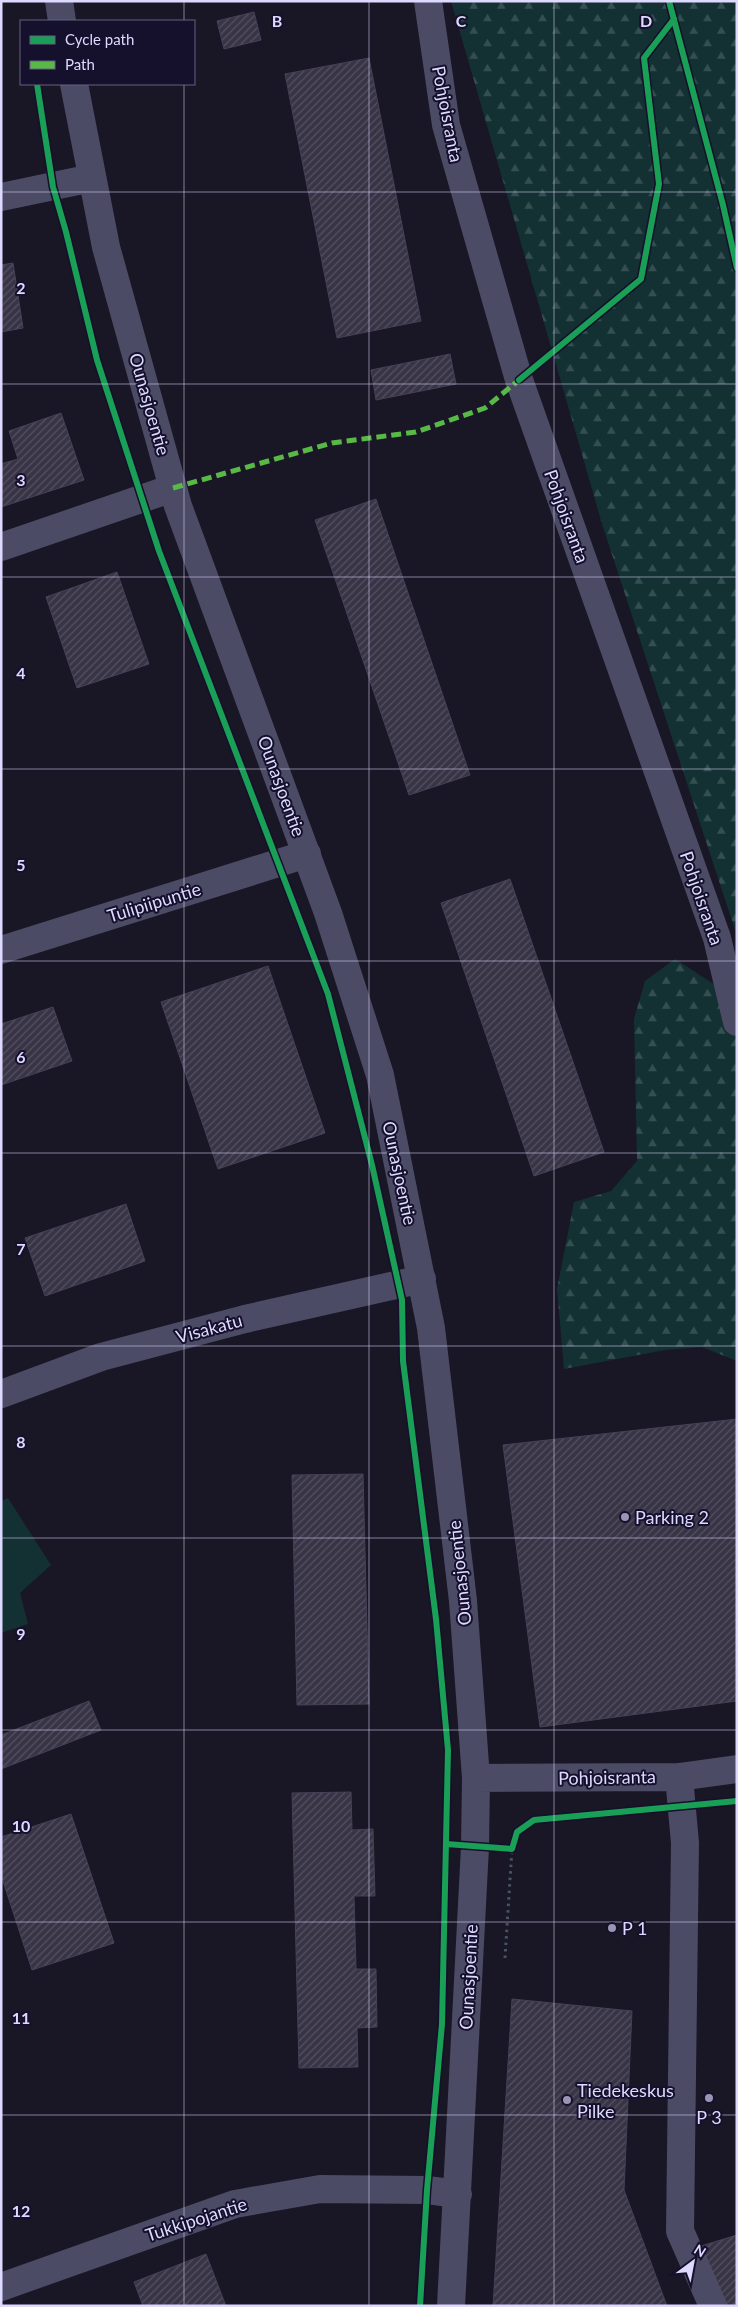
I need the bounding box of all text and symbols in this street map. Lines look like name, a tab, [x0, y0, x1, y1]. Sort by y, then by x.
text: B	[272, 11, 282, 30]
text: C	[456, 11, 467, 30]
text: D	[640, 11, 652, 30]
legend	[20, 20, 195, 85]
text: Cycle path	[65, 30, 134, 48]
text: Path	[65, 55, 95, 73]
street label: Pohjoisranta	[428, 64, 468, 164]
text: 2	[16, 278, 26, 297]
street label: Ounasjoentie	[125, 350, 175, 458]
street label: Pohjoisranta	[540, 466, 594, 566]
text: 3	[16, 470, 26, 489]
text: 4	[16, 663, 26, 682]
street label: Ounasjoentie	[254, 733, 310, 839]
street label: Pohjoisranta	[676, 848, 728, 948]
text: 5	[16, 855, 26, 874]
street label: Tulipiipuntie	[105, 877, 203, 927]
text: 6	[16, 1047, 26, 1066]
street label: Ounasjoentie	[378, 1119, 422, 1227]
text: 7	[16, 1239, 26, 1258]
street label: Visakatu	[173, 1309, 245, 1347]
text: 8	[16, 1432, 26, 1451]
place label: Parking 2	[635, 1506, 709, 1528]
marker: Parking 2	[619, 1511, 631, 1523]
street label: Ounasjoentie	[443, 1519, 475, 1627]
text: 9	[16, 1624, 26, 1643]
street label: Pohjoisranta	[558, 1765, 656, 1789]
text: 10	[12, 1816, 30, 1835]
place label: P 1	[622, 1917, 647, 1939]
marker: P 1	[606, 1922, 618, 1934]
street label: Ounasjoentie	[454, 1924, 482, 2030]
text: 11	[12, 2008, 30, 2027]
place label: Tiedekeskus Pilke	[577, 2079, 674, 2122]
marker: P 3	[703, 2092, 715, 2104]
marker: Tiedekeskus Pilke	[561, 2094, 573, 2106]
place label: P 3	[696, 2106, 722, 2128]
street label: Tukkipojantie	[142, 2192, 250, 2246]
text: 12	[12, 2201, 30, 2220]
north arrow	[668, 2237, 718, 2287]
text: N	[691, 2240, 709, 2261]

